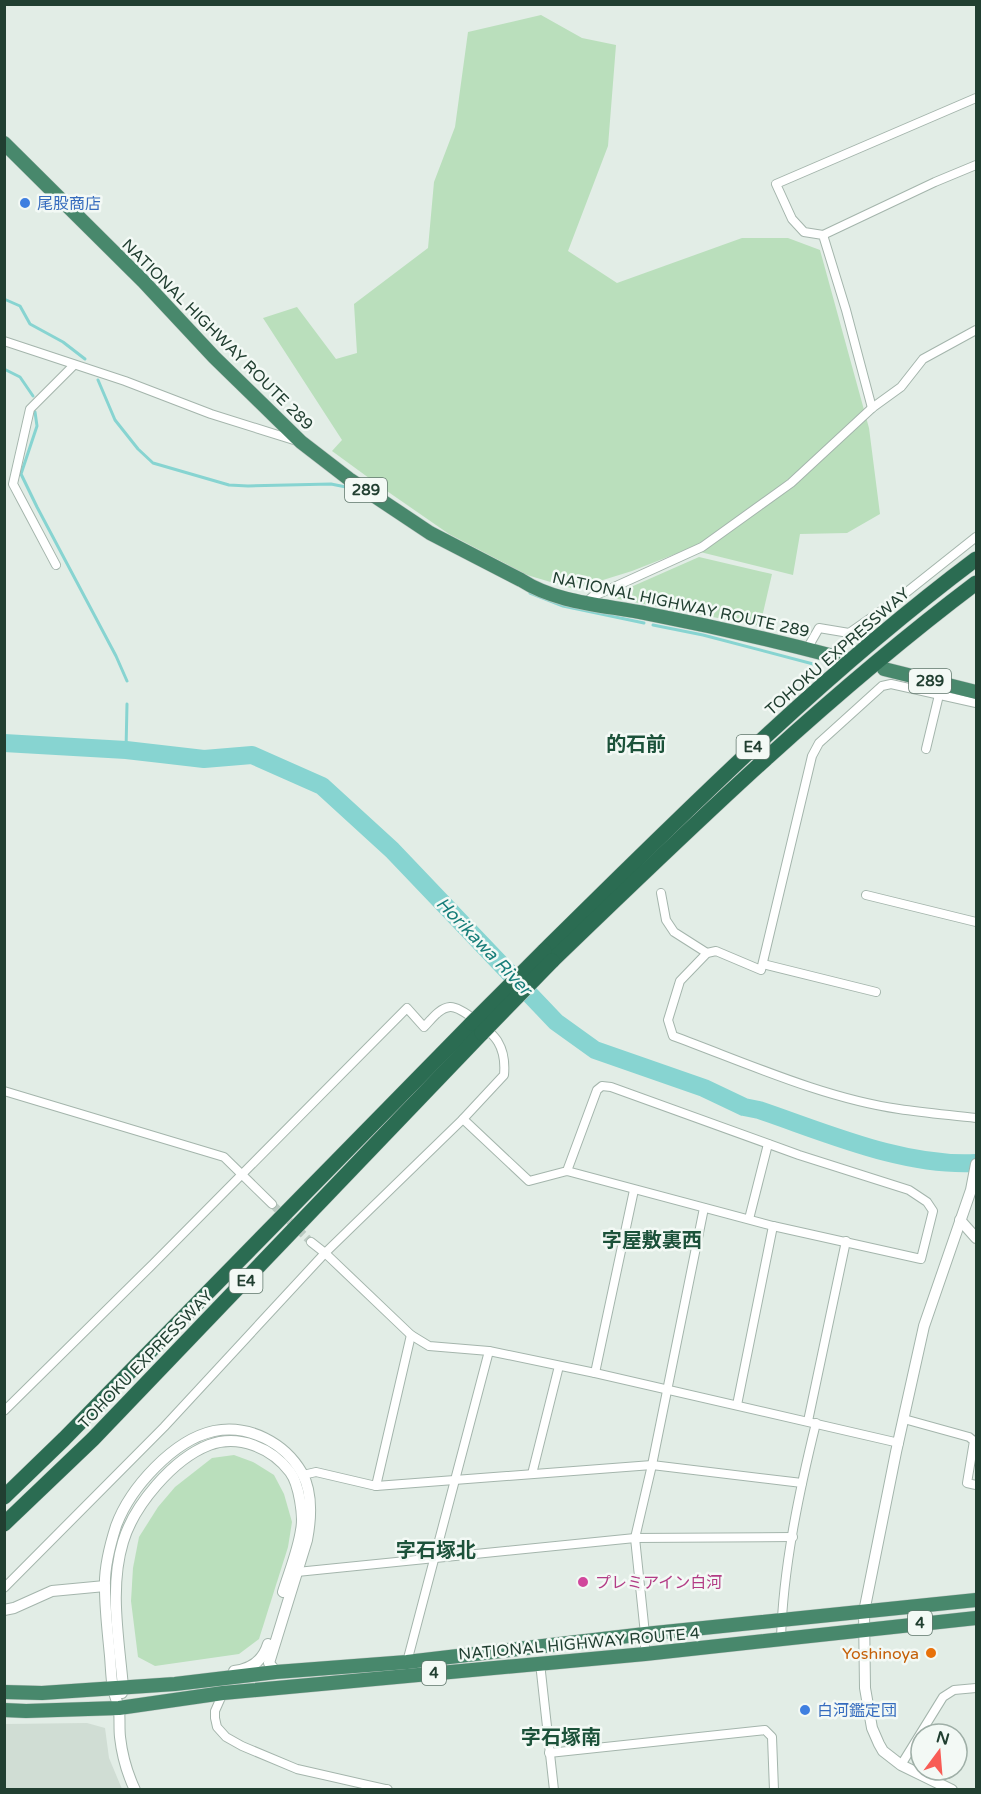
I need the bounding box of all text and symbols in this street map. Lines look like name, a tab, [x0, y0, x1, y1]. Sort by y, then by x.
place label: 尾股商店	[37, 194, 101, 214]
marker: 尾股商店	[18, 196, 32, 210]
street label: NATIONAL HIGHWAY ROUTE 289	[117, 235, 317, 435]
road number: 289	[345, 478, 387, 502]
street label: NATIONAL HIGHWAY ROUTE 289	[550, 568, 811, 642]
street label: TOHOKU EXPRESSWAY	[761, 584, 914, 720]
road number: 289	[909, 669, 951, 693]
district label: 的石前	[606, 733, 666, 757]
road number: E4	[736, 735, 770, 759]
water label: Horikawa River	[432, 892, 538, 1001]
district label: 字屋敷裏西	[602, 1229, 702, 1253]
road number: E4	[230, 1269, 262, 1293]
street label: TOHOKU EXPRESSWAY	[74, 1286, 217, 1433]
district label: 字石塚北	[396, 1539, 476, 1563]
place label: プレミアイン白河	[595, 1573, 722, 1593]
marker: プレミアイン白河	[576, 1575, 590, 1589]
road number: 4	[908, 1611, 932, 1635]
street label: NATIONAL HIGHWAY ROUTE 4	[458, 1623, 701, 1665]
place label: Yoshinoya	[842, 1644, 919, 1664]
marker: Yoshinoya	[924, 1646, 938, 1660]
road number: 4	[422, 1661, 446, 1685]
place label: 白河鑑定団	[817, 1701, 897, 1721]
marker: 白河鑑定団	[798, 1703, 812, 1717]
north arrow	[909, 1722, 969, 1782]
district label: 字石塚南	[521, 1726, 601, 1750]
text: N	[934, 1727, 952, 1750]

